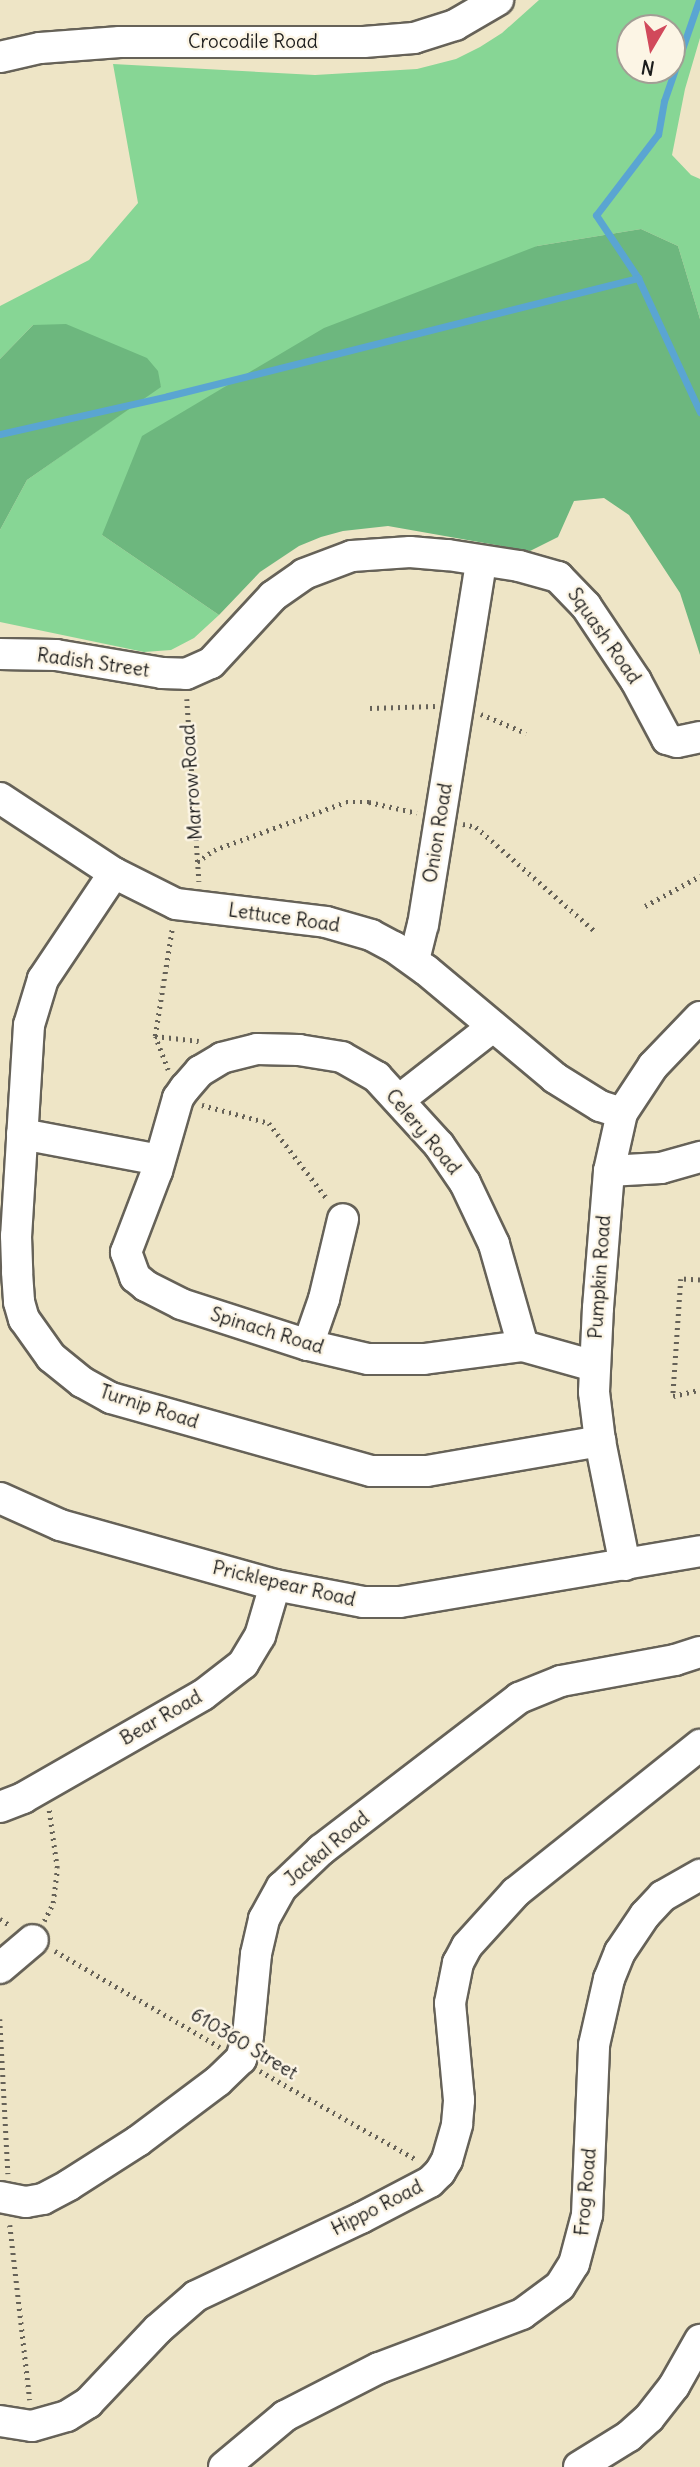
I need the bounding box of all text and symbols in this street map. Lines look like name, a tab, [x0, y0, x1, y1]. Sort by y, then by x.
north arrow	[616, 14, 686, 84]
street label: Crocodile Road	[188, 31, 318, 53]
text: N	[639, 55, 656, 81]
street label: Squash Road	[563, 584, 645, 688]
street label: Radish Street	[35, 644, 151, 682]
street label: Marrow Road	[177, 723, 207, 841]
street label: Onion Road	[419, 781, 457, 885]
street label: Lettuce Road	[227, 899, 341, 937]
street label: Celery Road	[381, 1085, 465, 1179]
street label: Pumpkin Road	[584, 1214, 616, 1340]
street label: Spinach Road	[208, 1303, 326, 1359]
street label: Turnip Road	[97, 1380, 201, 1434]
street label: Pricklepear Road	[210, 1556, 358, 1612]
street label: Bear Road	[116, 1686, 206, 1750]
street label: Jackal Road	[280, 1807, 374, 1891]
street label: 610360 Street	[186, 2003, 302, 2085]
street label: Frog Road	[571, 2147, 601, 2237]
street label: Hippo Road	[328, 2175, 426, 2241]

